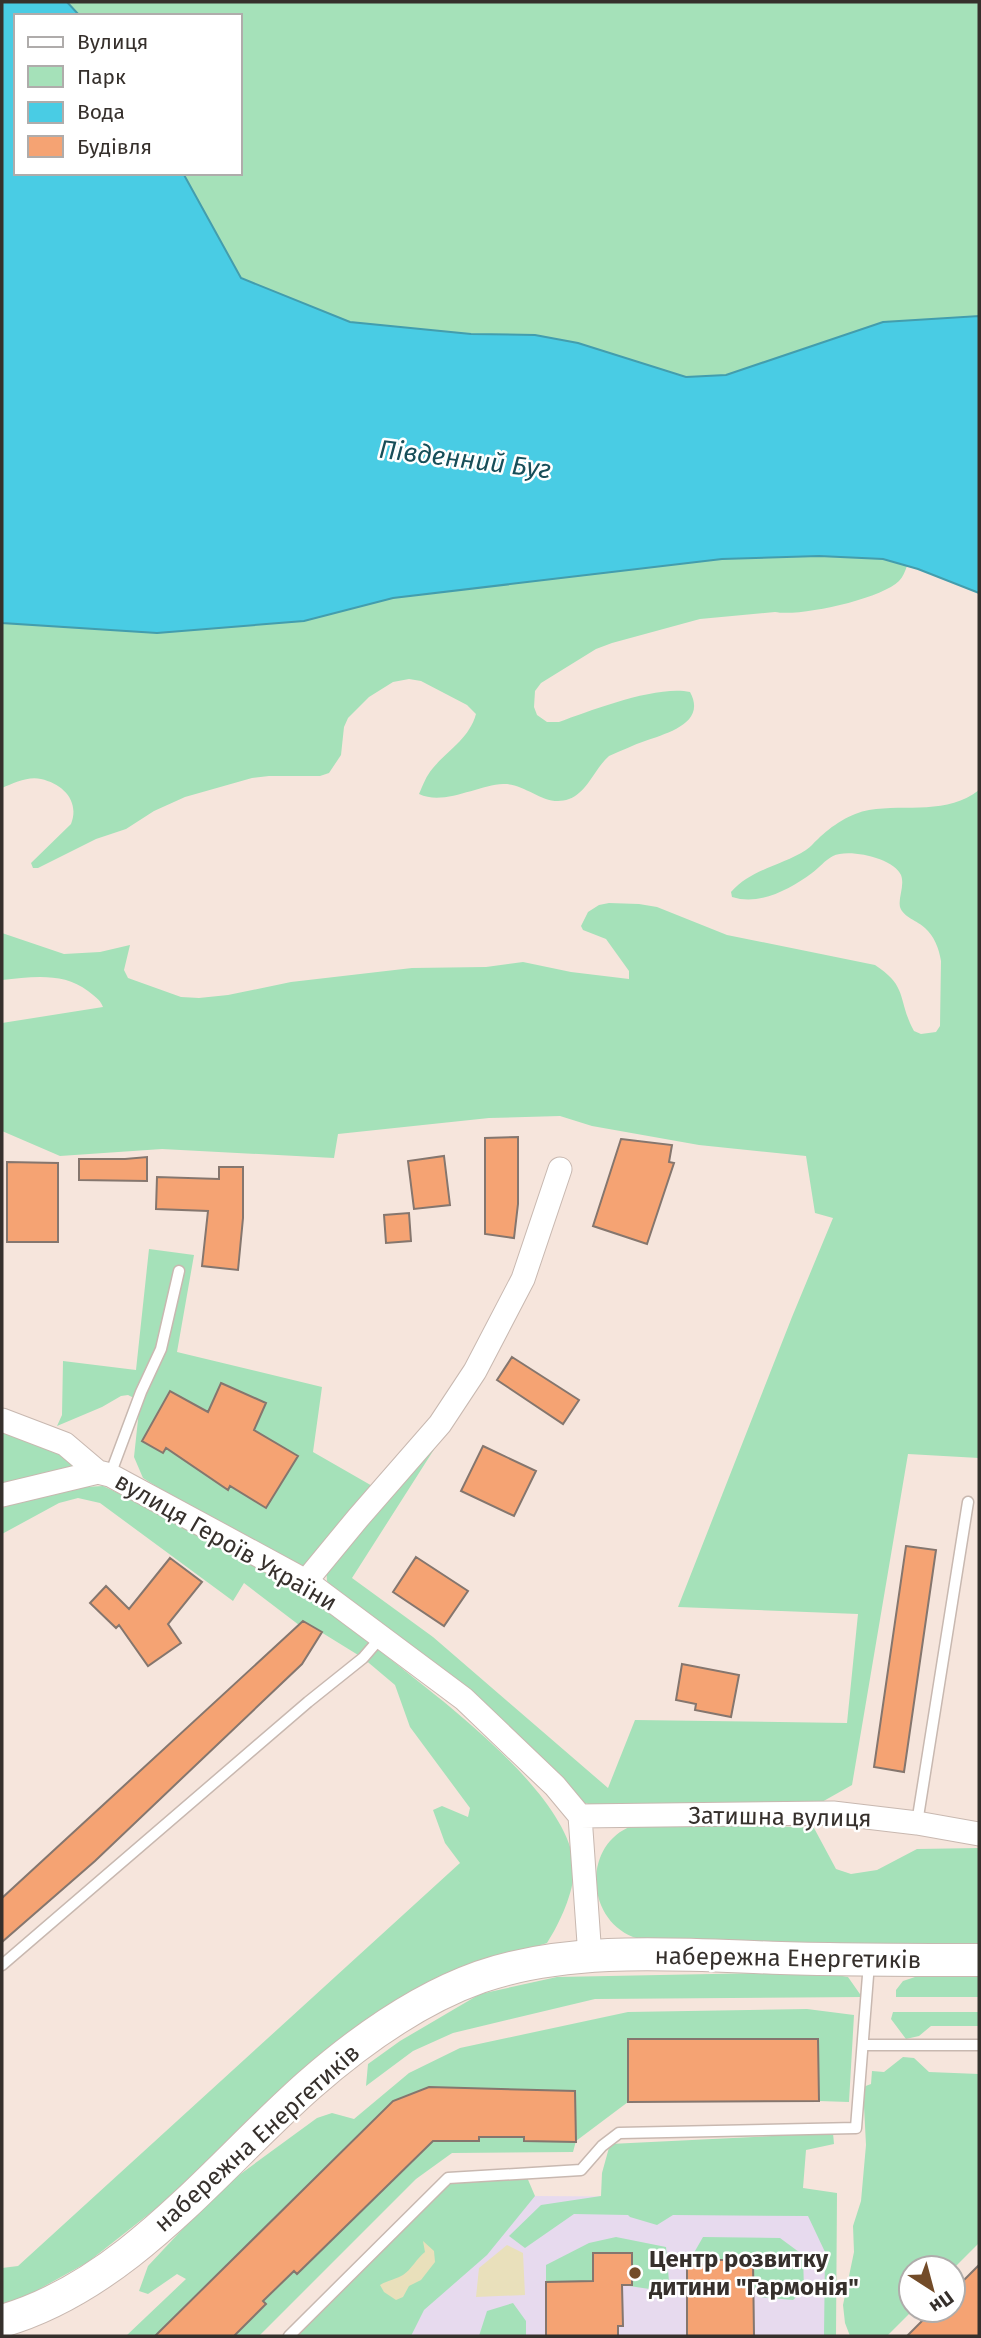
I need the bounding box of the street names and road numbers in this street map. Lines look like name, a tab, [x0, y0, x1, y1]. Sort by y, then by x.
street label: вулиця Героїв України	[110, 1467, 342, 1617]
street label: Затишна вулиця	[688, 1801, 872, 1833]
street label: набережна Енергетиків	[654, 1942, 922, 1974]
street label: набережна Енергетиків	[149, 2038, 365, 2238]

